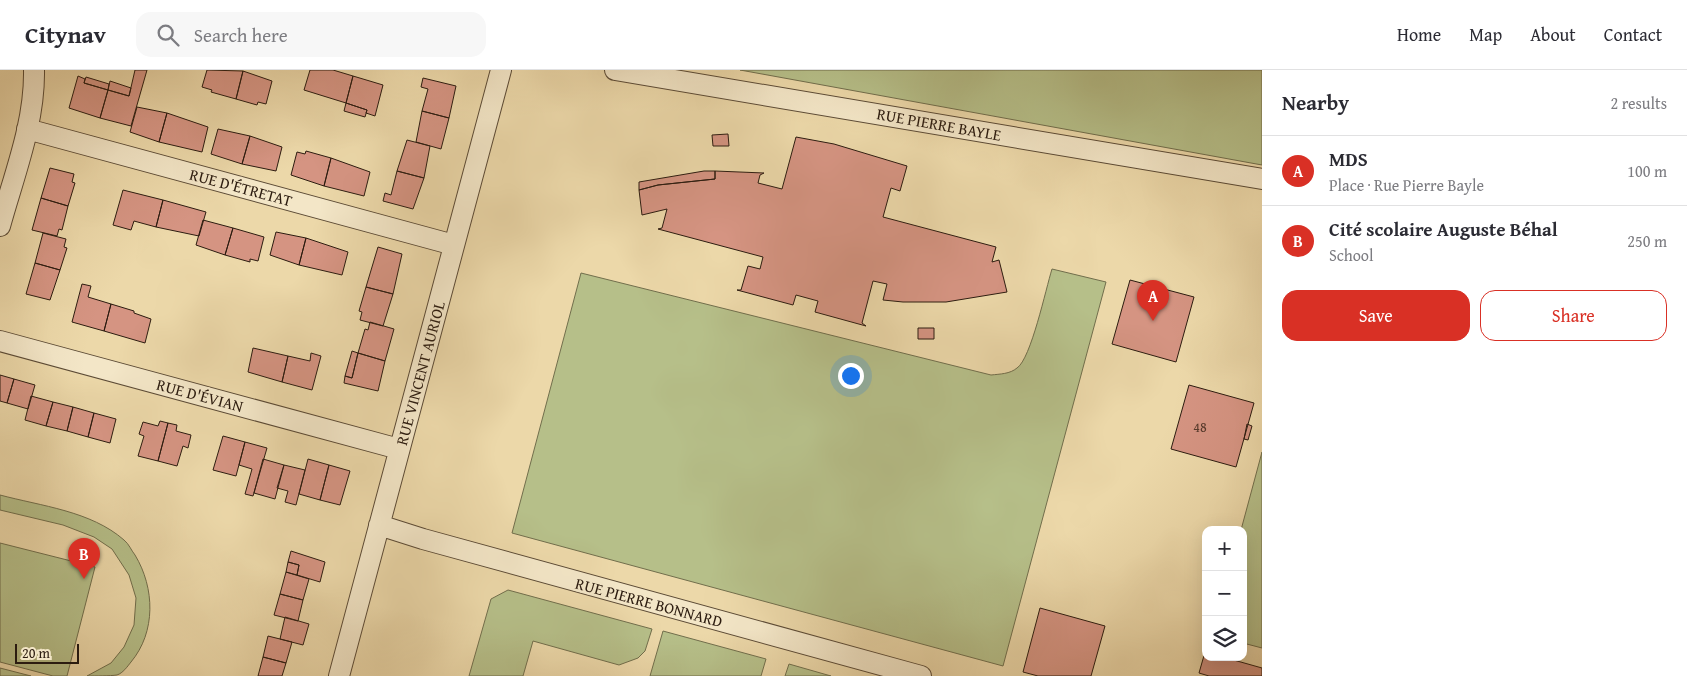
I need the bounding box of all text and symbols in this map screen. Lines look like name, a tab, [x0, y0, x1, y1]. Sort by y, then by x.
search box	[136, 12, 486, 57]
text: Citynav	[25, 17, 106, 52]
icon: search	[154, 21, 182, 49]
text: Search here	[194, 21, 288, 49]
text: Home	[1397, 21, 1441, 48]
text: Map	[1469, 21, 1502, 48]
text: About	[1530, 21, 1576, 48]
text: Contact	[1604, 21, 1662, 48]
text: Nearby	[1282, 87, 1349, 118]
text: 2 results	[1610, 91, 1667, 115]
street label: RUE PIERRE BAYLE	[875, 101, 1003, 147]
text: MDS	[1329, 145, 1368, 173]
text: A	[1293, 159, 1303, 183]
text: 100 m	[1627, 159, 1667, 183]
street label: RUE D'ÉTRETAT	[187, 162, 295, 212]
text: Place · Rue Pierre Bayle	[1329, 173, 1484, 197]
text: Cité scolaire Auguste Béhal	[1329, 215, 1558, 243]
text: B	[1293, 229, 1303, 253]
text: 250 m	[1627, 229, 1667, 253]
text: School	[1329, 243, 1373, 267]
pin: A	[1137, 280, 1169, 321]
button: Save	[1282, 290, 1470, 341]
button: Share	[1480, 290, 1667, 341]
street label: RUE VINCENT AURIOL	[389, 298, 451, 448]
your location	[838, 363, 864, 389]
street label: RUE D'ÉVIAN	[154, 372, 247, 418]
house number: 48	[1193, 417, 1207, 437]
map controls	[1202, 526, 1247, 661]
button: +	[1202, 526, 1247, 571]
pin: B	[68, 538, 100, 579]
street label: RUE PIERRE BONNARD	[573, 571, 725, 633]
button: −	[1202, 571, 1247, 616]
button: layers	[1202, 616, 1247, 661]
scale bar	[15, 641, 79, 664]
text: 20 m	[22, 643, 50, 663]

